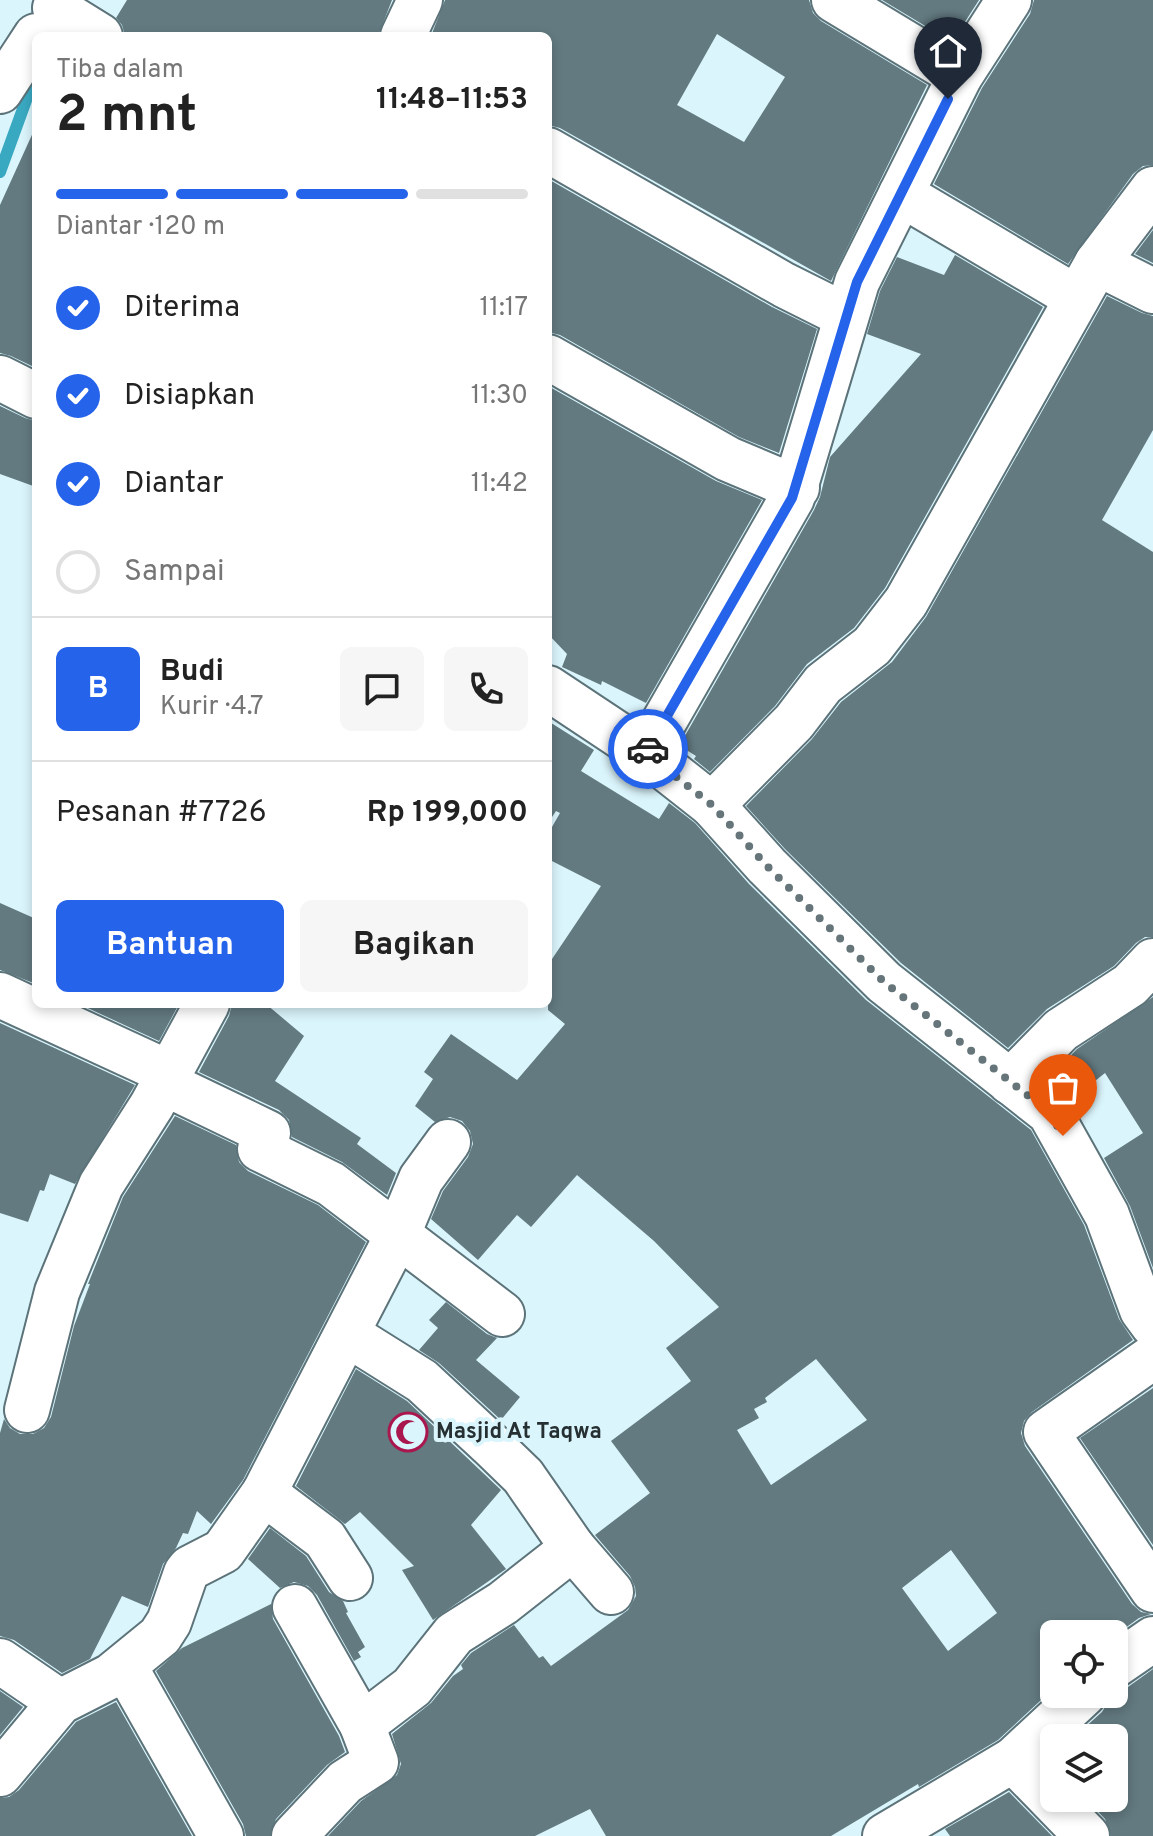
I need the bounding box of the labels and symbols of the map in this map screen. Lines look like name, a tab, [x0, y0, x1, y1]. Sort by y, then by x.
pin	[914, 17, 982, 99]
courier	[608, 709, 688, 789]
pin	[1029, 1054, 1097, 1136]
mosque icon: Masjid At Taqwa	[387, 1411, 429, 1453]
place label: Masjid At Taqwa	[436, 1419, 602, 1446]

